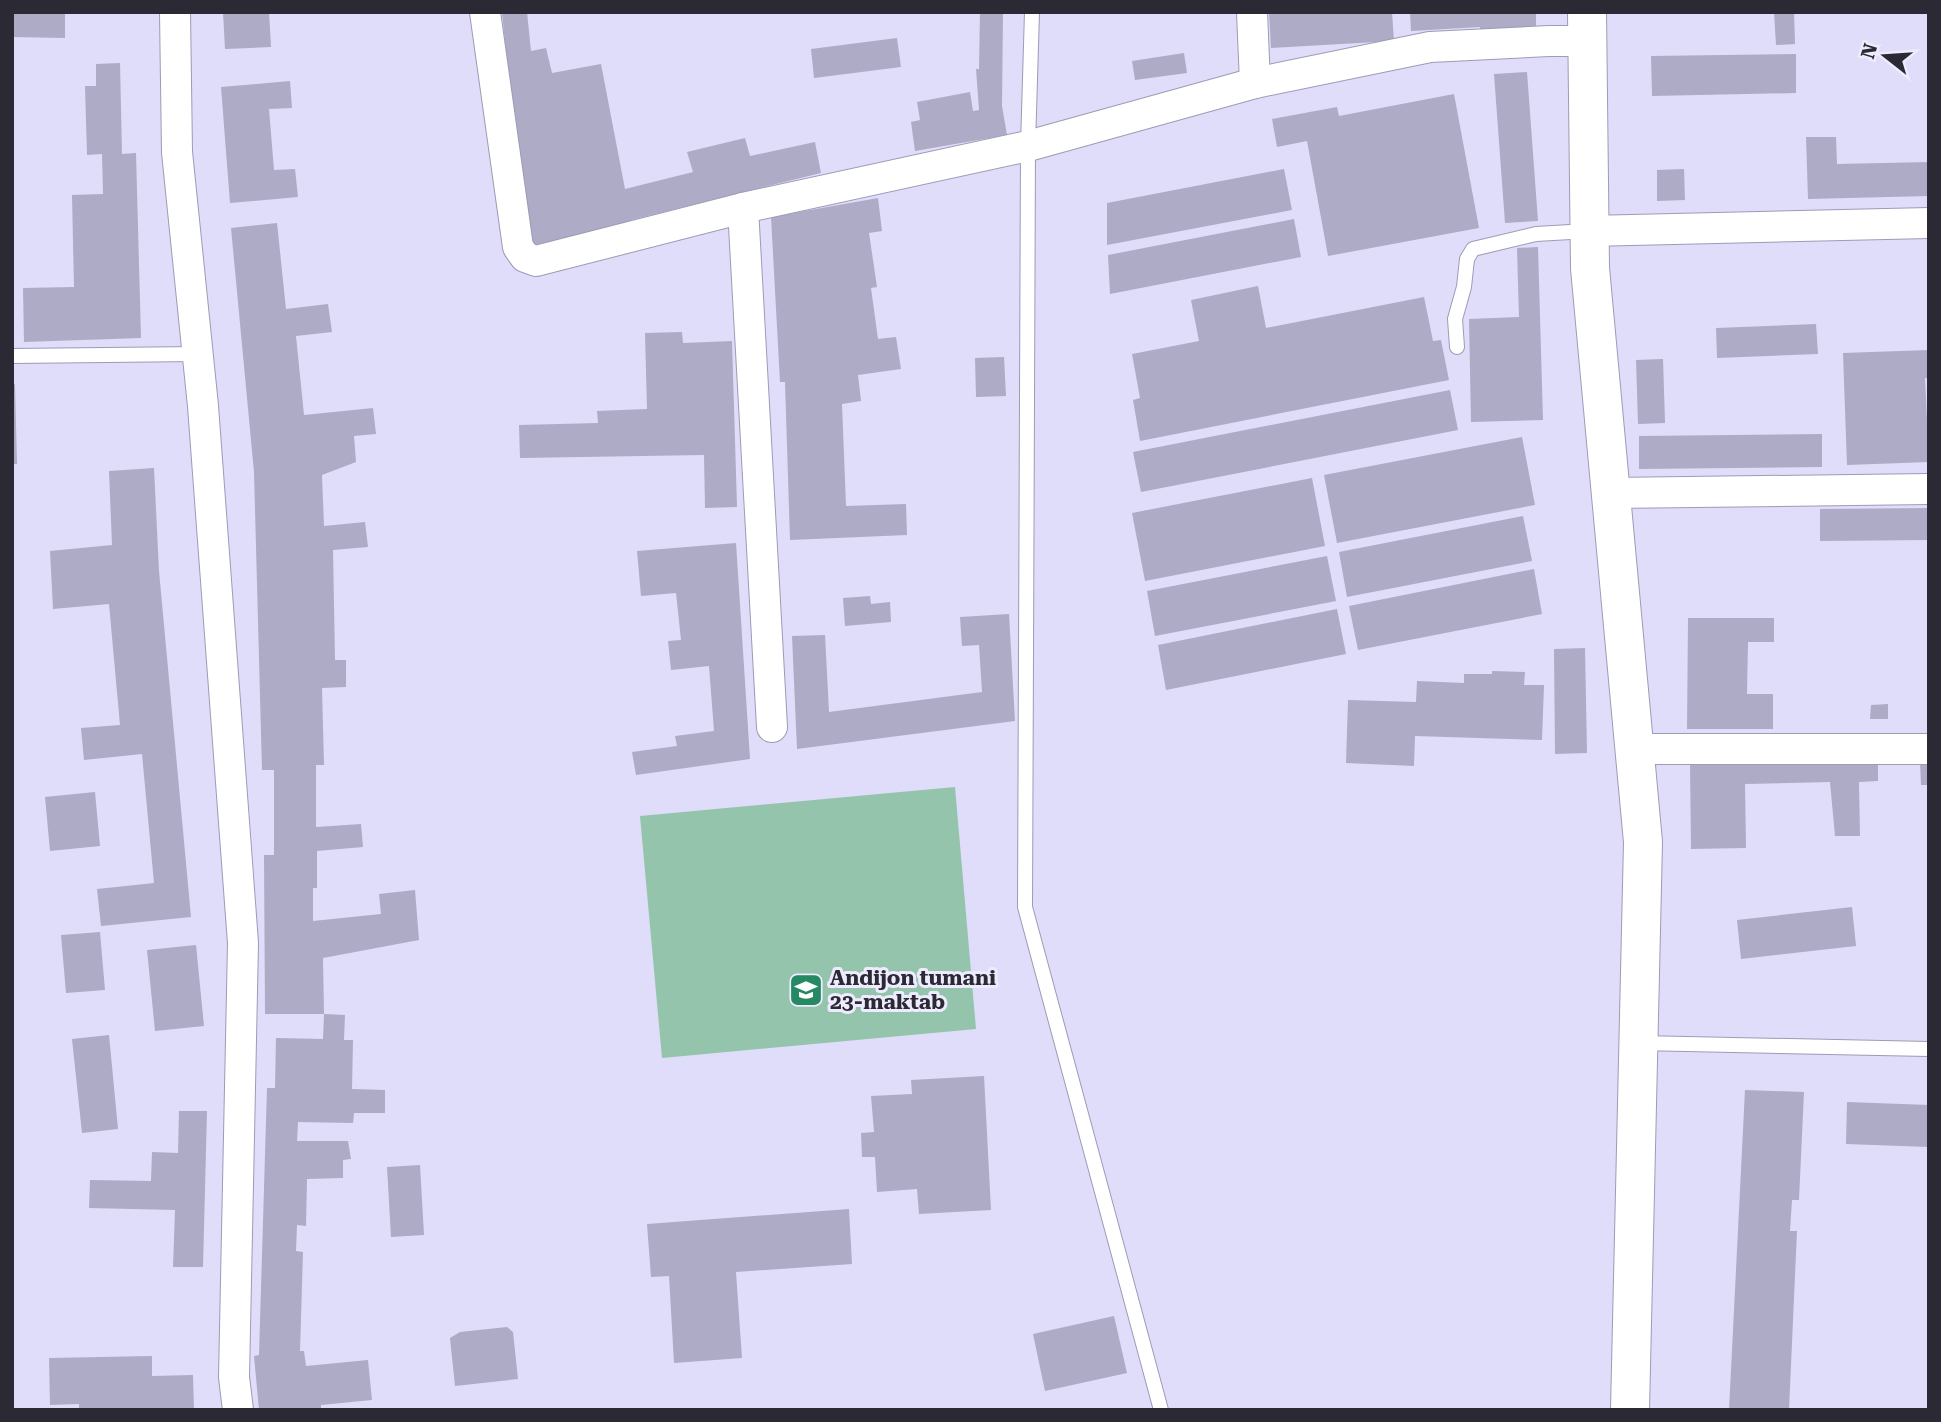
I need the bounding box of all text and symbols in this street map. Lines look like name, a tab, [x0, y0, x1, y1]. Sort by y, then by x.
north arrow	[1850, 21, 1920, 91]
text: N	[1856, 40, 1882, 62]
place label: Andijon tumani 23-maktab	[830, 966, 996, 1014]
school or university icon: Andijon tumani 23-maktab	[787, 971, 825, 1009]

